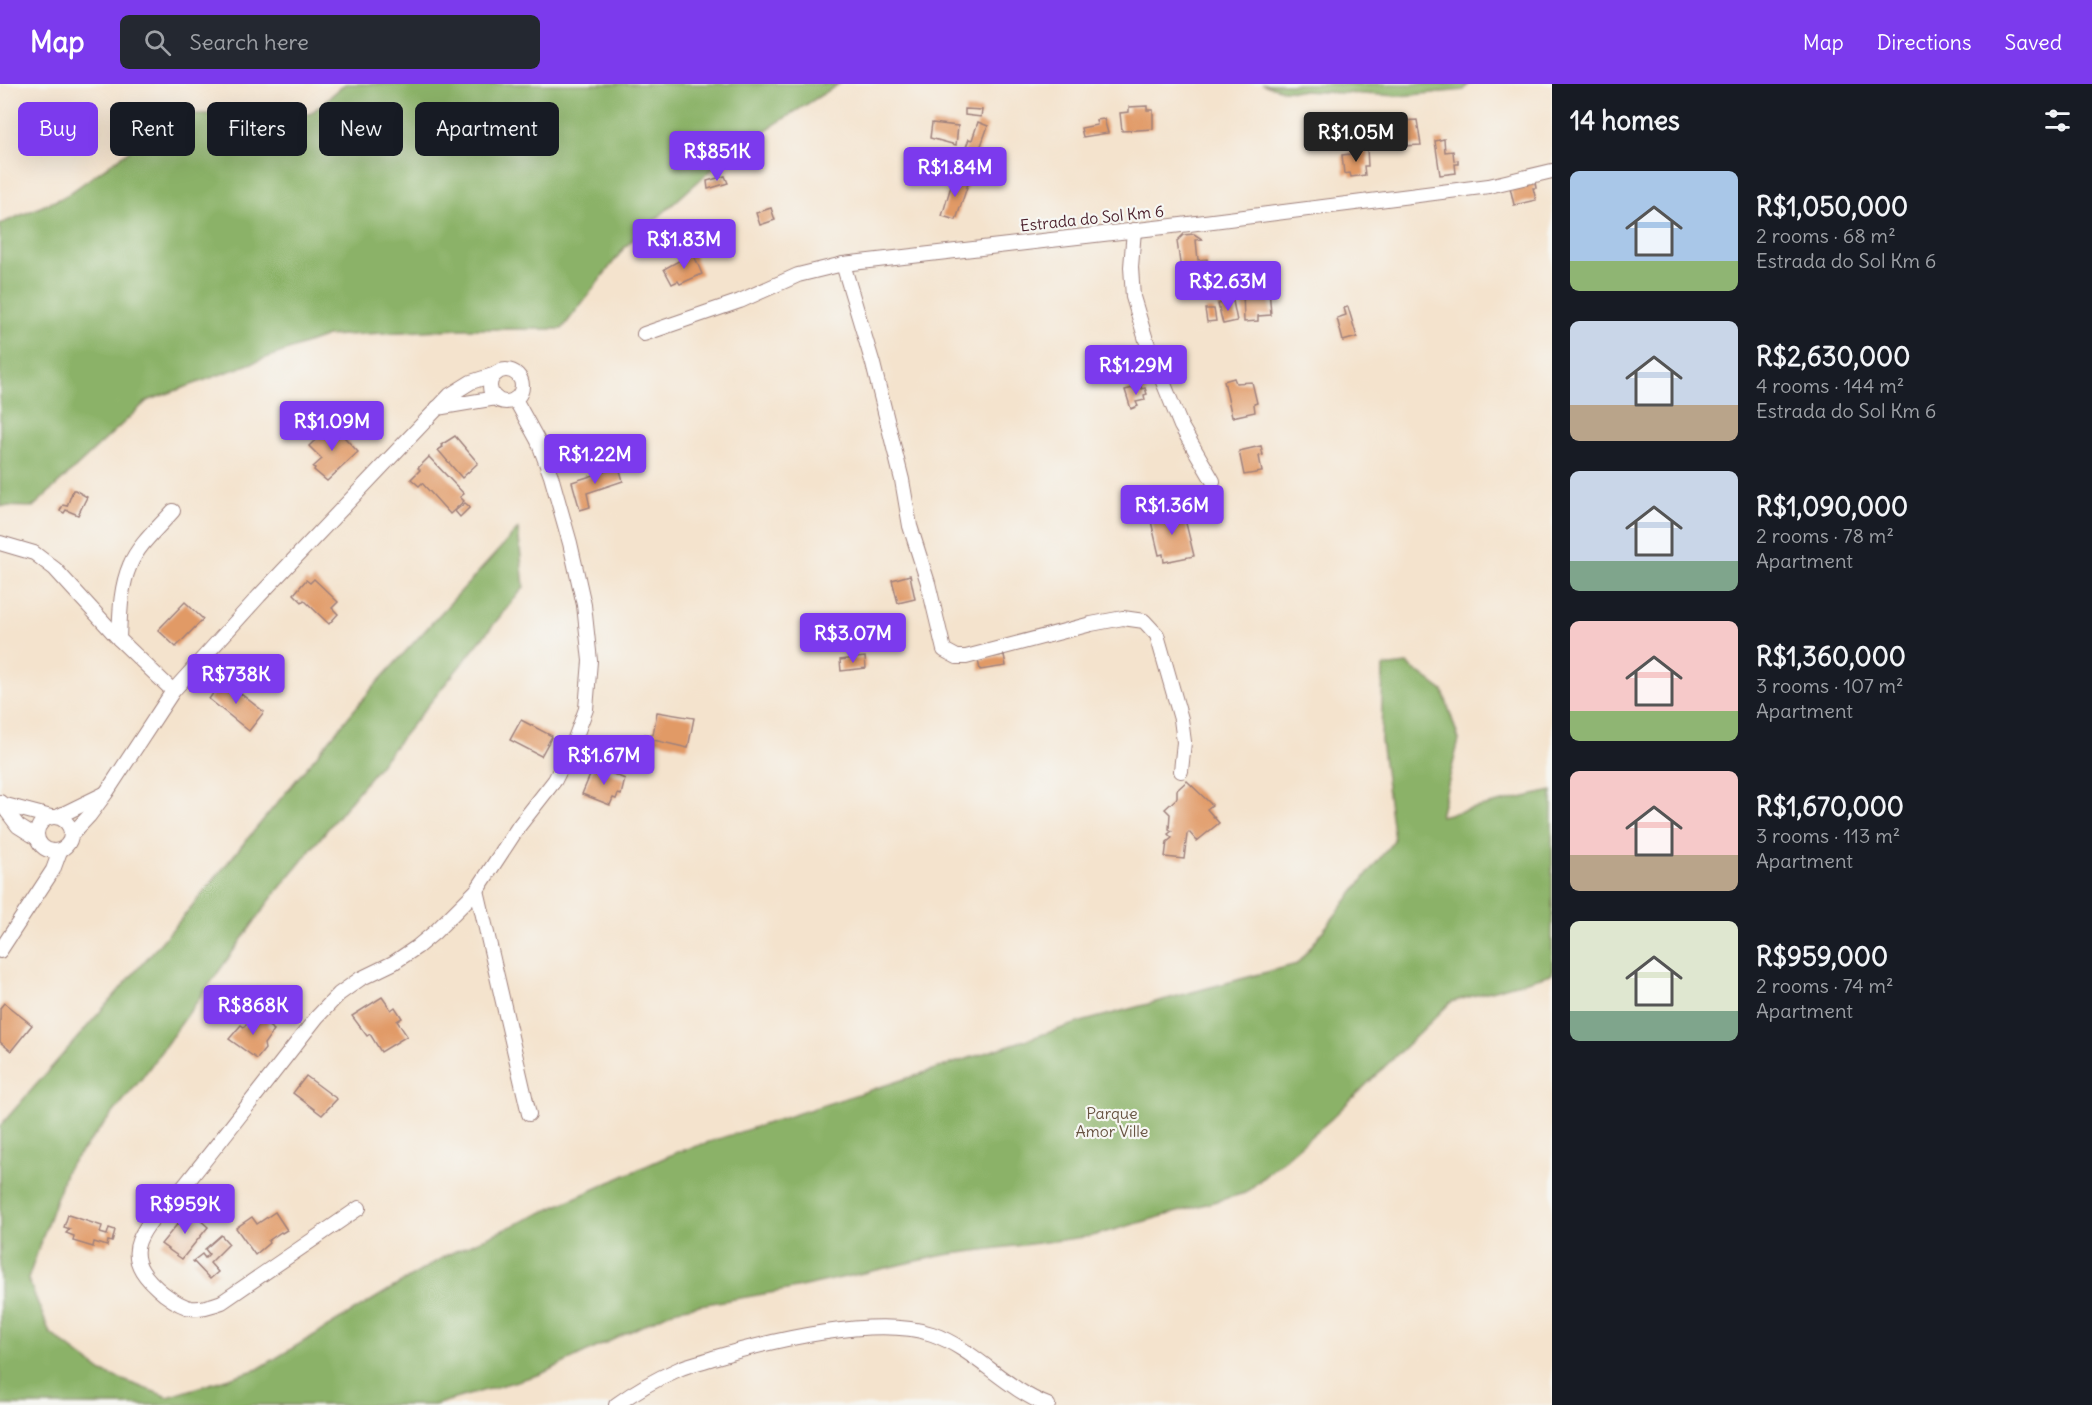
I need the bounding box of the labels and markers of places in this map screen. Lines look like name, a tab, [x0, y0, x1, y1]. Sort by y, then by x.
pin: R$1.05M	[1301, 112, 1411, 163]
pin: R$851K	[668, 131, 766, 182]
pin: R$1.84M	[900, 147, 1010, 198]
pin: R$1.83M	[629, 219, 739, 270]
pin: R$2.63M	[1173, 261, 1283, 312]
pin: R$1.29M	[1081, 345, 1191, 396]
pin: R$1.09M	[277, 401, 387, 452]
pin: R$1.22M	[540, 434, 650, 485]
pin: R$1.36M	[1117, 485, 1227, 536]
pin: R$3.07M	[798, 613, 908, 664]
pin: R$738K	[187, 654, 285, 705]
pin: R$1.67M	[549, 735, 659, 786]
pin: R$868K	[204, 985, 302, 1036]
pin: R$959K	[136, 1184, 234, 1235]

